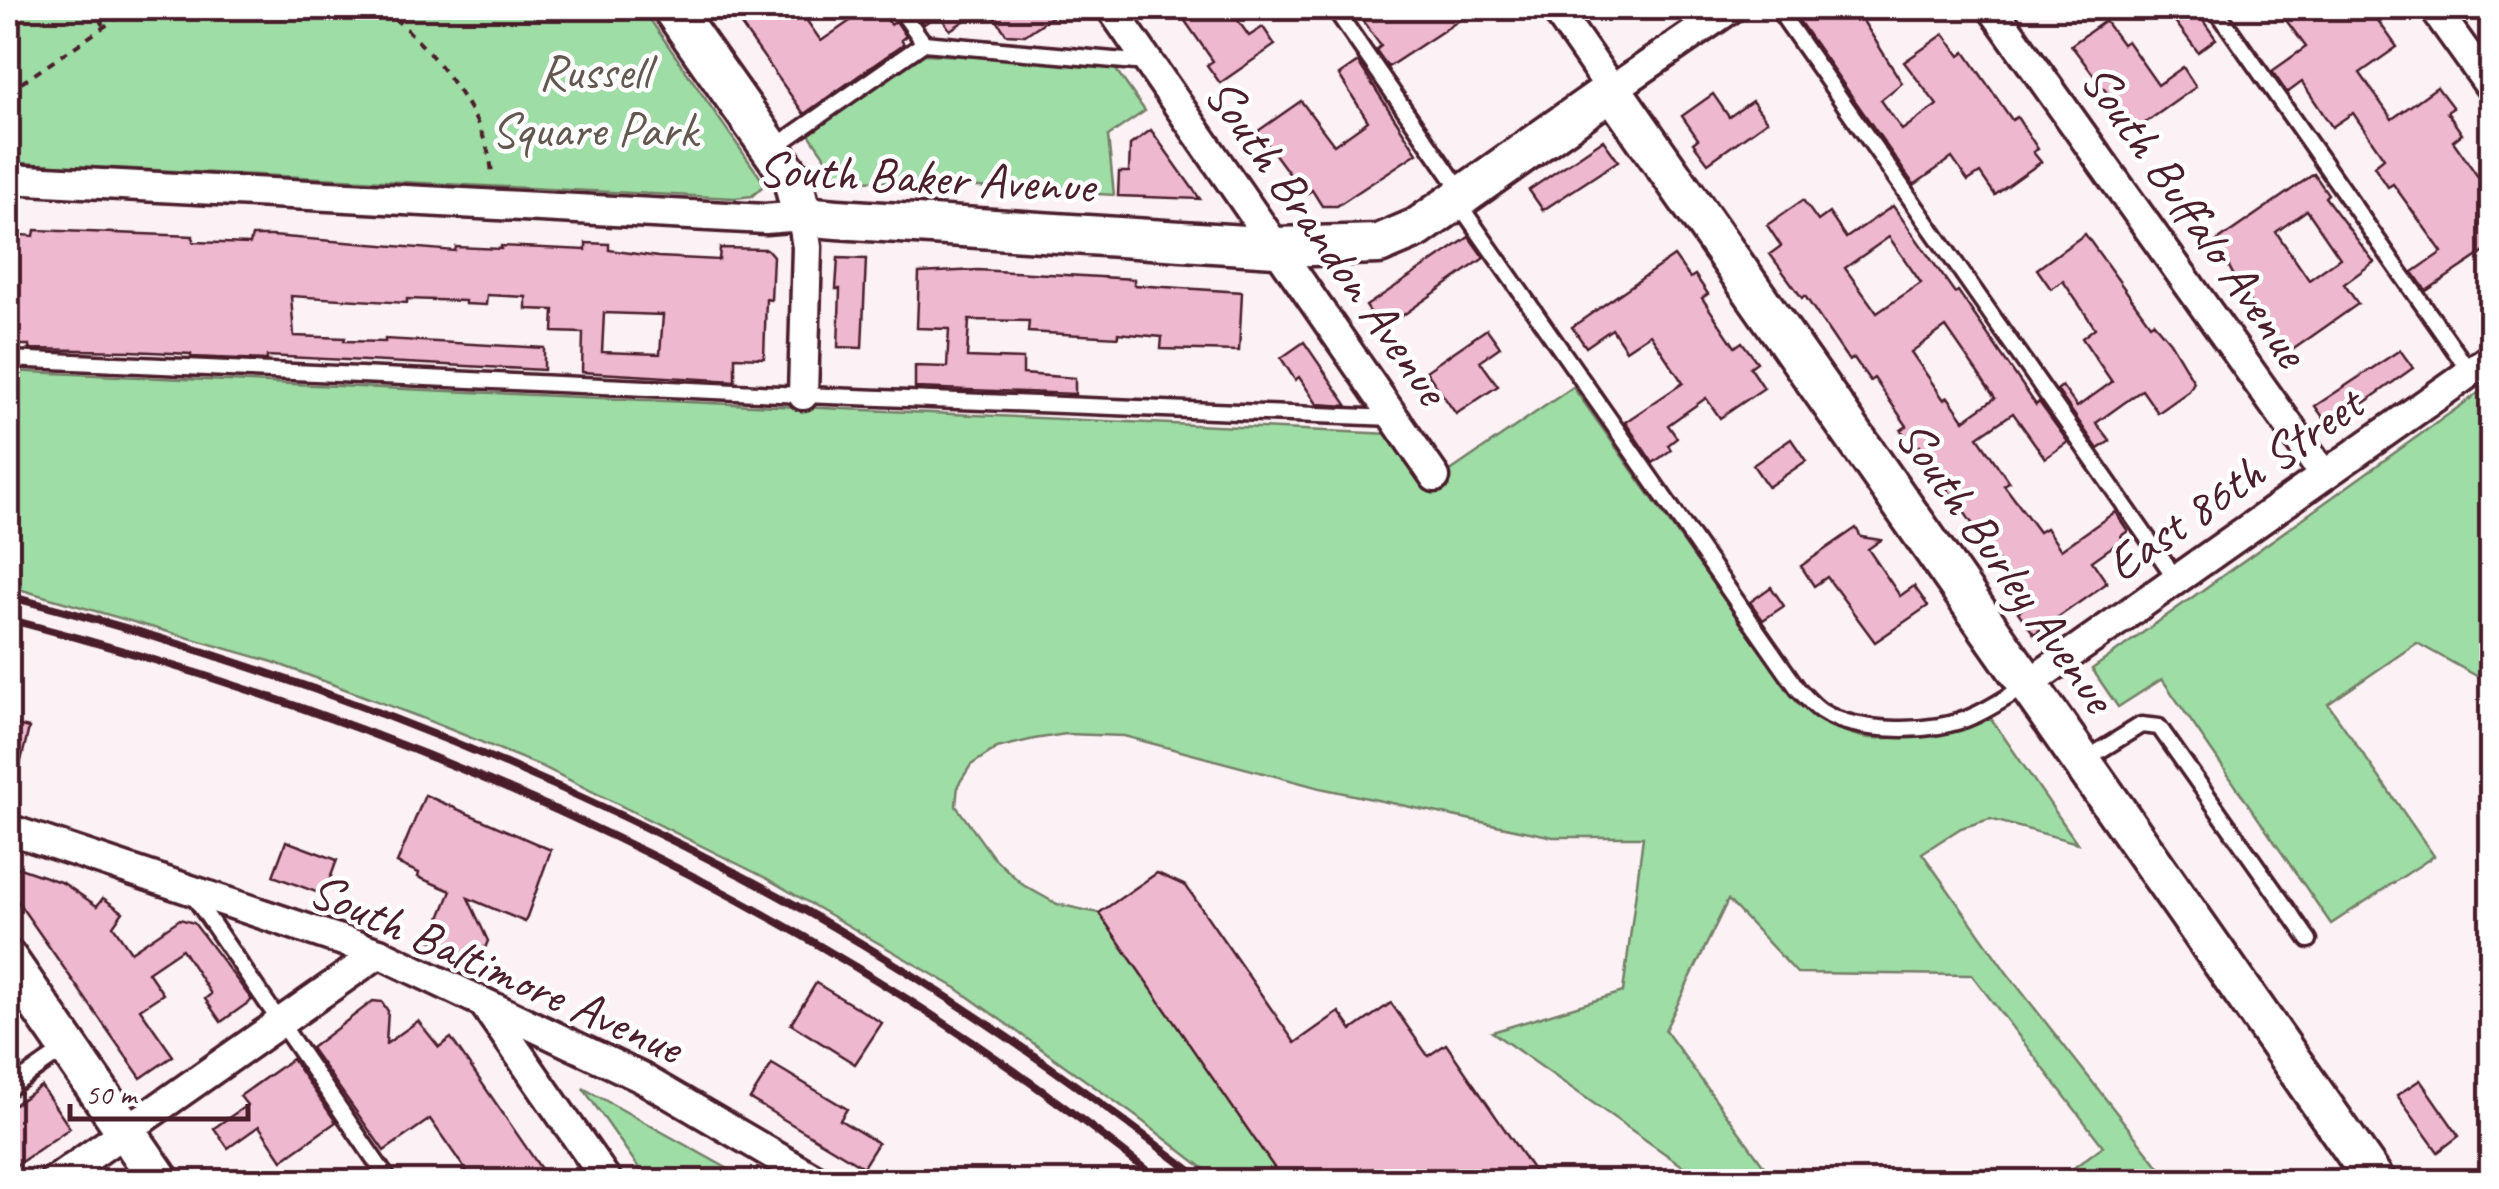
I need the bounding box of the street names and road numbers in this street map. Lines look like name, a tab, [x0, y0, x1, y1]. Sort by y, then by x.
street label: South Buffalo Avenue	[2067, 51, 2324, 381]
street label: South Brandon Avenue	[1191, 65, 1465, 420]
street label: South Baker Avenue	[756, 137, 1100, 217]
street label: East 86th Street	[2094, 370, 2378, 595]
street label: South Burley Avenue	[1882, 408, 2132, 727]
street label: South Baltimore Avenue	[300, 858, 695, 1080]

